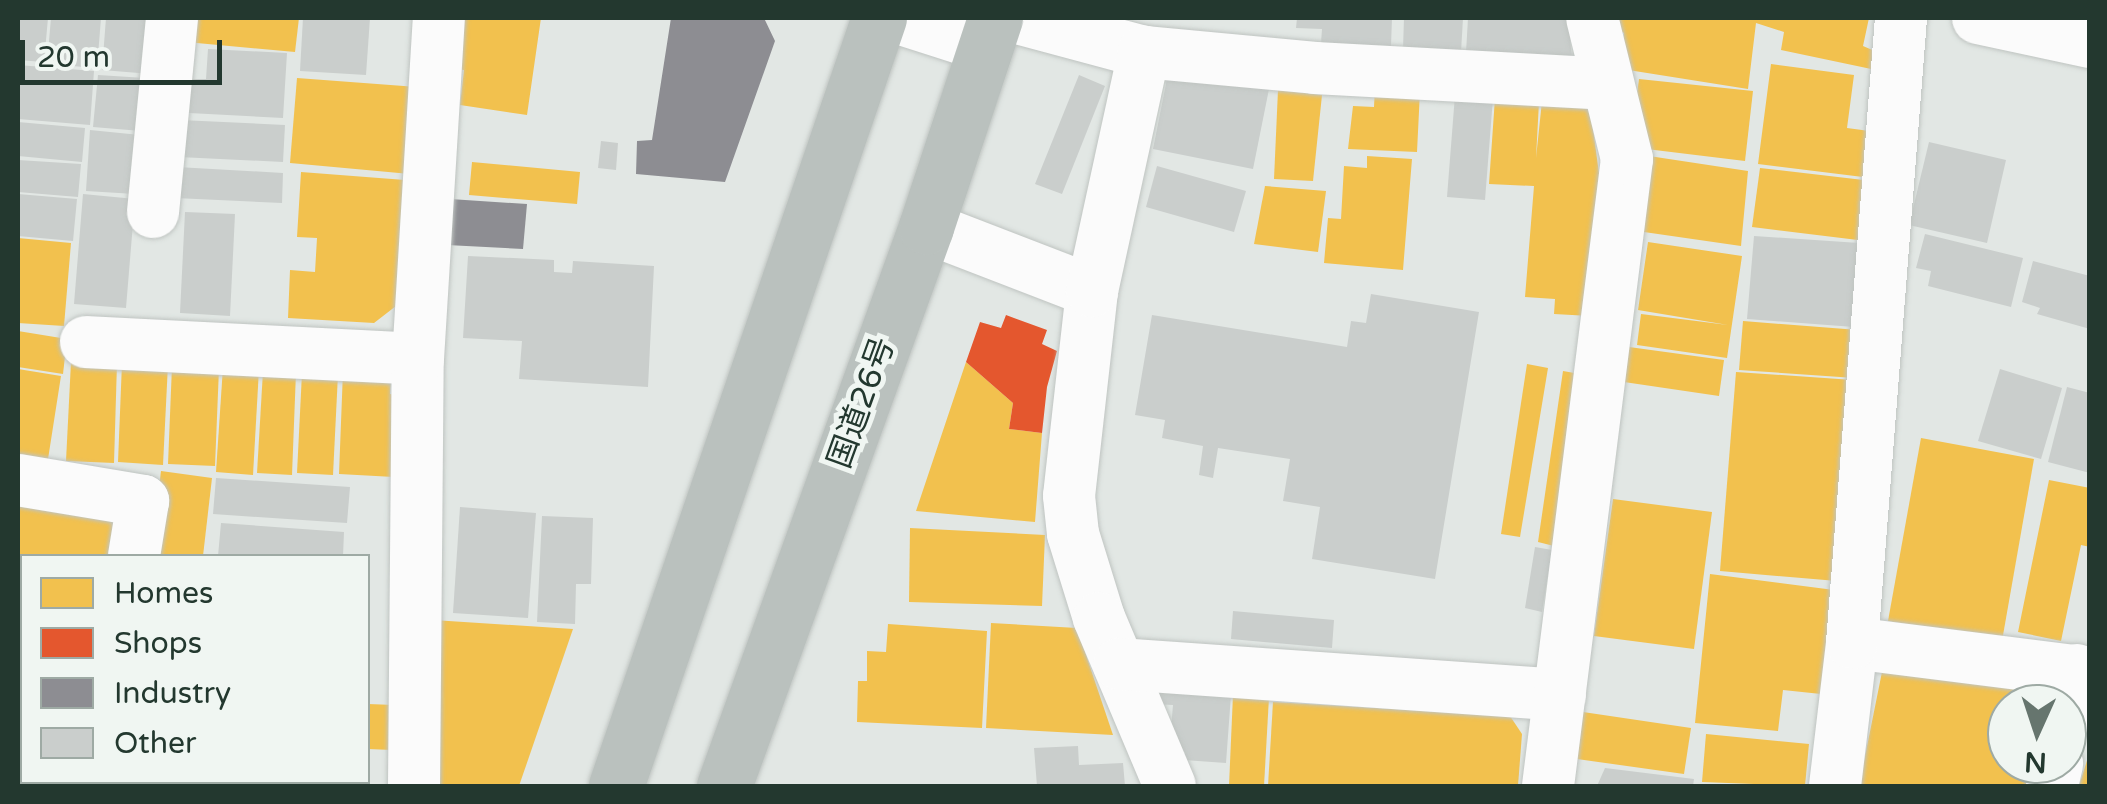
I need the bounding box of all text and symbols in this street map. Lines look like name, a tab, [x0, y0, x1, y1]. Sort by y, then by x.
scale bar	[25, 20, 228, 82]
text: 20 m	[37, 39, 110, 76]
street label: 国道26号	[821, 332, 903, 474]
legend	[20, 554, 370, 784]
text: Homes	[114, 575, 213, 612]
text: Shops	[114, 625, 202, 662]
text: Industry	[114, 675, 231, 712]
north arrow	[1987, 684, 2087, 784]
text: Other	[114, 725, 197, 762]
text: N	[2023, 744, 2048, 780]

